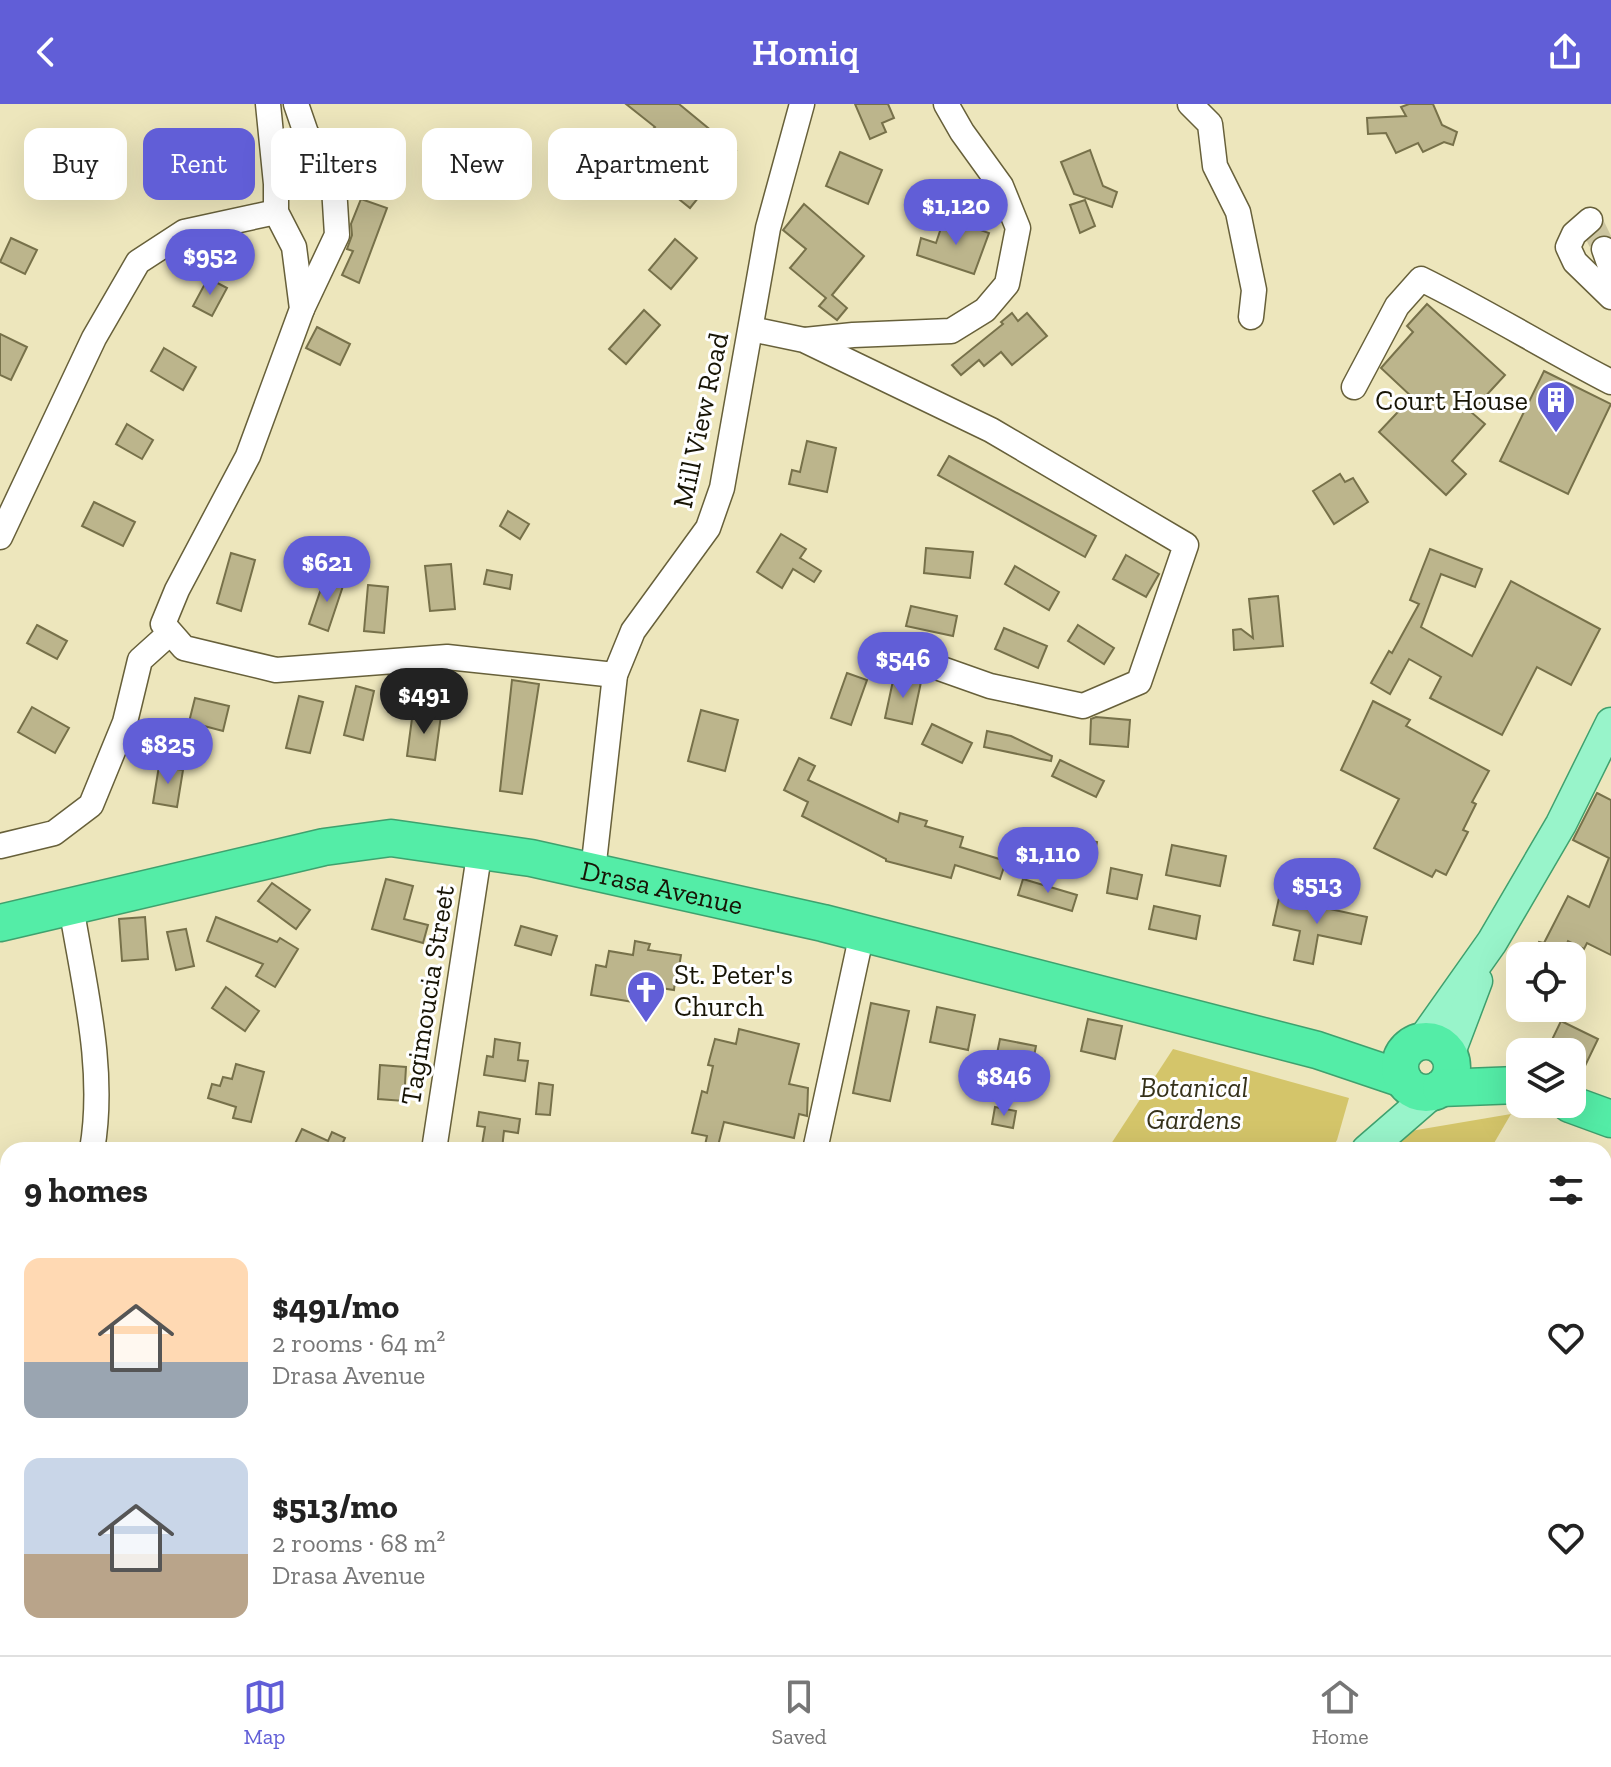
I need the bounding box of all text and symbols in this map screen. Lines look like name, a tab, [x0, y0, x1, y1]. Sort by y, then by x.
icon: back	[24, 30, 68, 74]
icon: share	[1543, 30, 1587, 74]
text: Homiq	[752, 31, 859, 74]
chip: Buy	[24, 128, 127, 200]
chip: Rent	[143, 128, 255, 200]
chip: Filters	[271, 128, 406, 200]
chip: New	[422, 128, 532, 200]
chip: Apartment	[548, 128, 737, 200]
pin: $1,120	[891, 179, 1021, 247]
text: $1,120	[922, 189, 990, 221]
pin: $952	[163, 229, 257, 297]
text: $952	[183, 239, 237, 271]
street label: Mill View Road	[666, 329, 735, 511]
building icon: Court House	[1535, 379, 1577, 434]
place label: Court House	[1375, 384, 1528, 417]
pin: $621	[280, 536, 374, 604]
text: $621	[301, 546, 353, 578]
pin: $546	[856, 632, 950, 700]
text: $546	[875, 642, 931, 674]
pin: $491	[377, 668, 471, 736]
text: $491	[398, 678, 450, 710]
pin: $825	[121, 718, 215, 786]
text: $825	[141, 728, 195, 760]
pin: $1,110	[983, 827, 1113, 895]
text: $1,110	[1015, 837, 1081, 869]
street label: Drasa Avenue	[578, 854, 746, 922]
pin: $513	[1270, 858, 1364, 926]
text: $513	[1292, 868, 1342, 900]
street label: Tagimoucia Street	[394, 882, 461, 1107]
map controls	[1506, 942, 1586, 1118]
button: locate	[1506, 942, 1586, 1022]
place label: St. Peter's Church	[674, 958, 793, 1023]
church icon: St. Peter's Church	[625, 969, 667, 1024]
button: layers	[1506, 1038, 1586, 1118]
pin: $846	[957, 1050, 1051, 1118]
text: $846	[976, 1060, 1032, 1092]
park label: Botanical Gardens	[1140, 1071, 1248, 1136]
icon: filters	[1544, 1168, 1588, 1212]
text: 9 homes	[24, 1170, 148, 1211]
text: $491/mo	[272, 1286, 399, 1327]
icon: home	[88, 1290, 184, 1386]
icon: heart	[1544, 1316, 1588, 1360]
text: 2 rooms · 64 m²	[272, 1327, 445, 1359]
text: Drasa Avenue	[272, 1359, 425, 1391]
text: $513/mo	[272, 1486, 398, 1527]
icon: home	[88, 1490, 184, 1586]
icon: heart	[1544, 1516, 1588, 1560]
text: 2 rooms · 68 m²	[272, 1527, 445, 1559]
text: Drasa Avenue	[272, 1559, 425, 1591]
tab: Map	[243, 1675, 287, 1750]
tab: Saved	[772, 1675, 827, 1750]
tab: Home	[1312, 1675, 1368, 1750]

